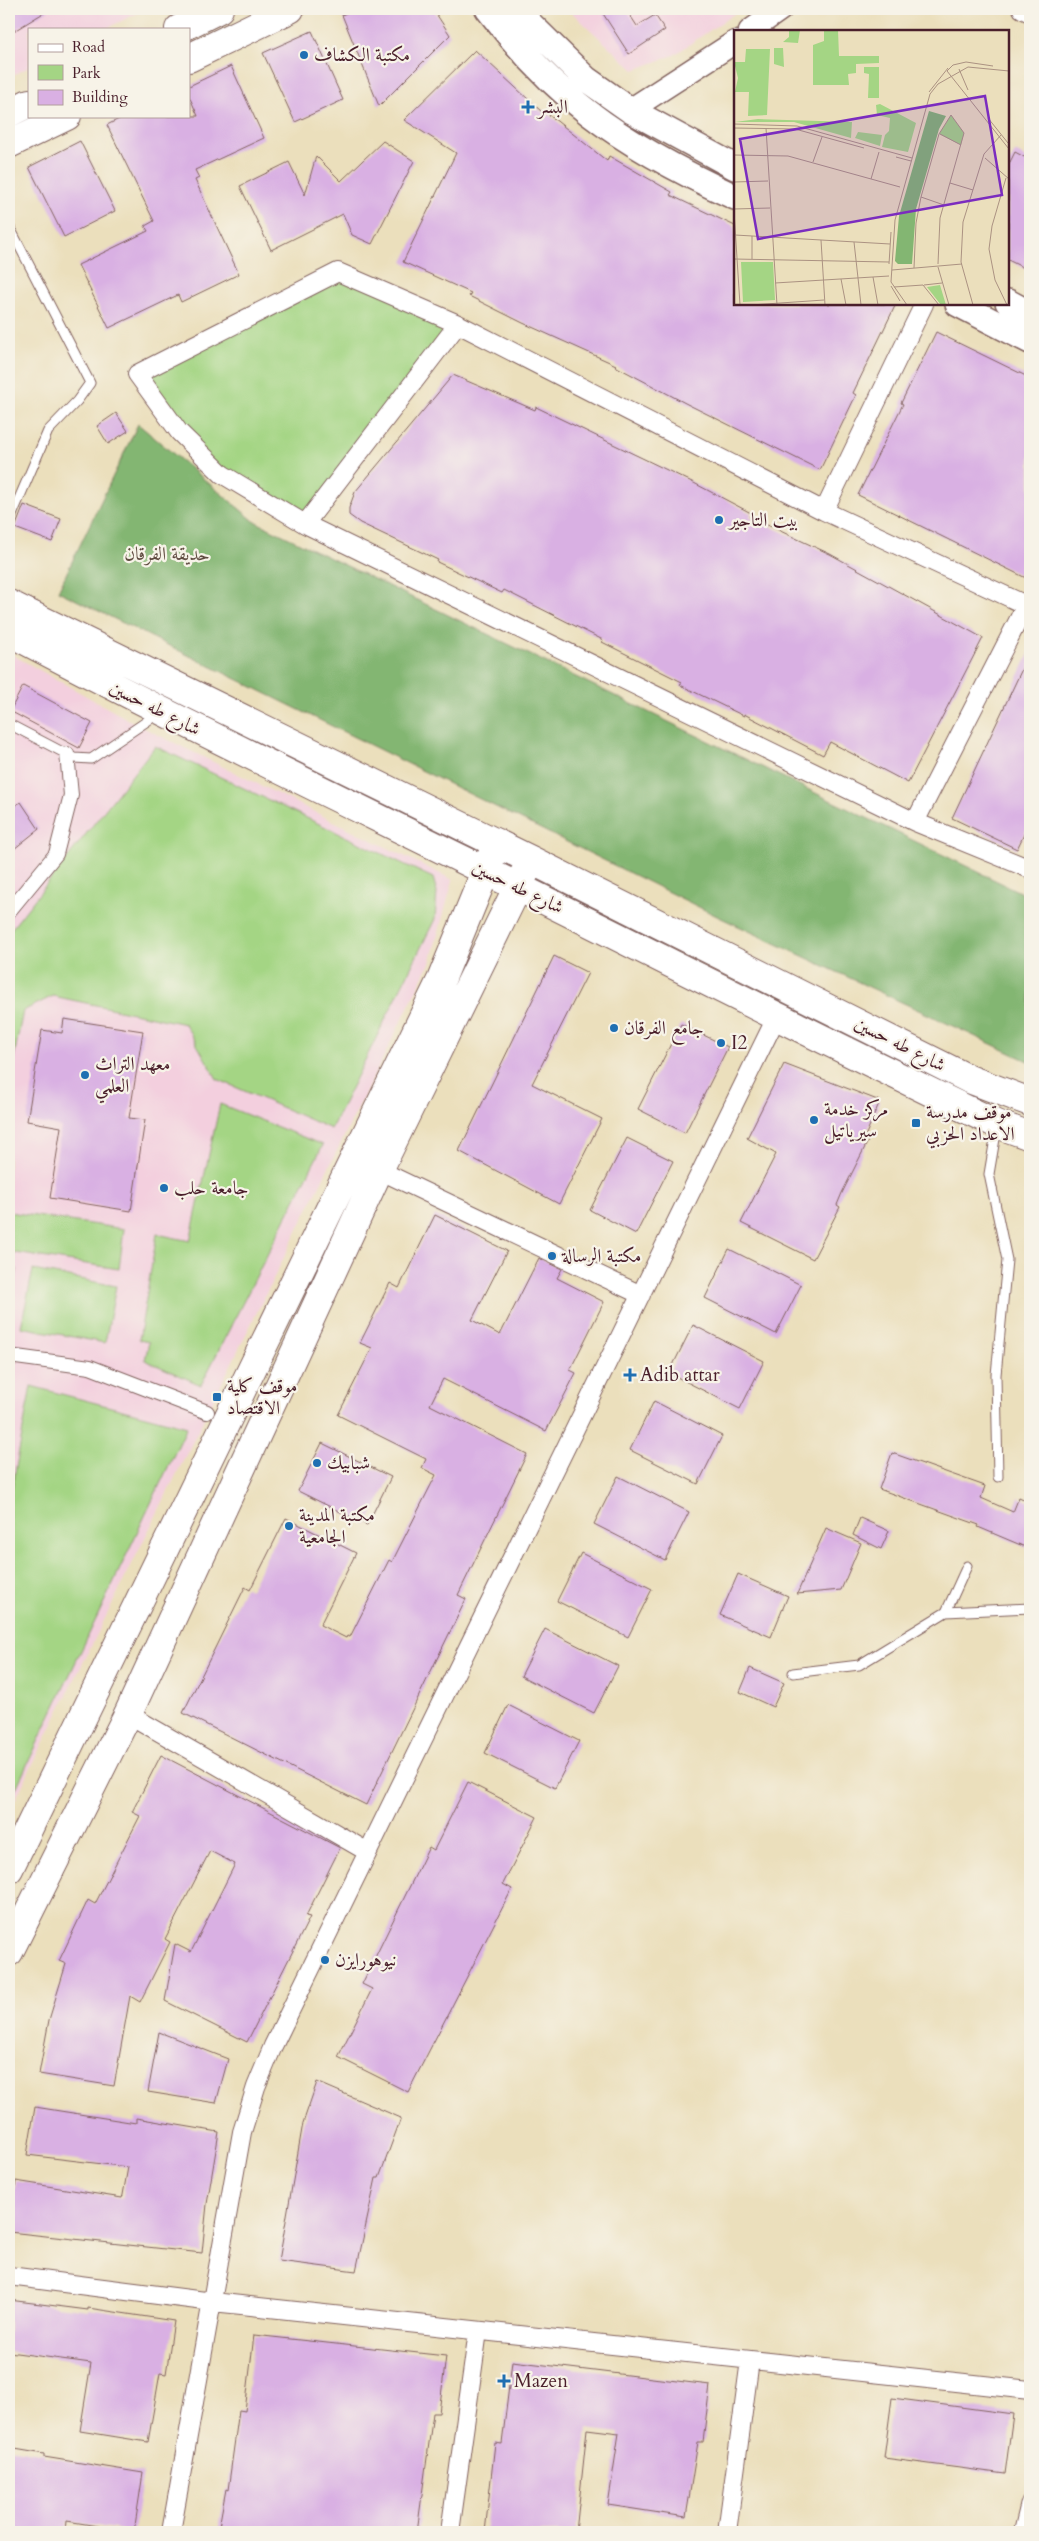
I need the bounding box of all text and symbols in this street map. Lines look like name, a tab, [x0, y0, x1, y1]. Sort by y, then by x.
legend	[28, 28, 190, 118]
inset map	[734, 30, 1009, 305]
text: Road	[72, 37, 105, 57]
place label: مكتبة الكشاف	[314, 42, 410, 68]
marker: مكتبة الكشاف	[298, 49, 310, 61]
text: Park	[72, 63, 101, 83]
text: Building	[72, 87, 128, 107]
place label: البشر	[536, 94, 568, 120]
marker: البشر	[522, 101, 534, 113]
place label: بيت التاجير	[727, 507, 798, 533]
marker: بيت التاجير	[713, 514, 725, 526]
park label: حديقة الفرقان	[124, 541, 210, 567]
street label: شارع طه حسين	[104, 674, 205, 744]
street label: شارع طه حسين	[467, 854, 568, 922]
street label: شارع طه حسين	[849, 1010, 950, 1080]
place label: جامع الفرقان	[624, 1015, 704, 1045]
marker: جامع الفرقان	[608, 1022, 620, 1034]
place label: I2	[731, 1030, 747, 1056]
marker: I2	[715, 1037, 727, 1049]
place label: معهد التراث العلمي	[95, 1051, 170, 1104]
marker: معهد التراث العلمي	[79, 1069, 91, 1081]
place label: مركز خدمة سيرياتيل	[824, 1096, 888, 1144]
place label: موقف مدرسة الاعداد الحزبي	[926, 1099, 1015, 1149]
marker: مركز خدمة سيرياتيل	[808, 1114, 820, 1126]
marker: موقف مدرسة الاعداد الحزبي	[910, 1117, 922, 1129]
place label: جامعة حلب	[174, 1175, 249, 1201]
marker: جامعة حلب	[158, 1182, 170, 1194]
place label: مكتبة الرسالة	[561, 1243, 641, 1269]
marker: مكتبة الرسالة	[546, 1250, 558, 1262]
place label: Adib attar	[640, 1362, 720, 1388]
marker: Adib attar	[624, 1369, 636, 1381]
place label: موقف كلية الاقتصاد	[227, 1373, 297, 1421]
marker: موقف كلية الاقتصاد	[211, 1391, 223, 1403]
place label: شبابيك	[327, 1450, 370, 1476]
marker: شبابيك	[311, 1457, 323, 1469]
place label: مكتبة المدينة الجامعية	[299, 1502, 375, 1550]
marker: مكتبة المدينة الجامعية	[283, 1520, 295, 1532]
place label: نيوهورايزن	[335, 1947, 397, 1973]
marker: نيوهورايزن	[319, 1954, 331, 1966]
place label: Mazen	[514, 2368, 568, 2394]
marker: Mazen	[498, 2375, 510, 2387]

